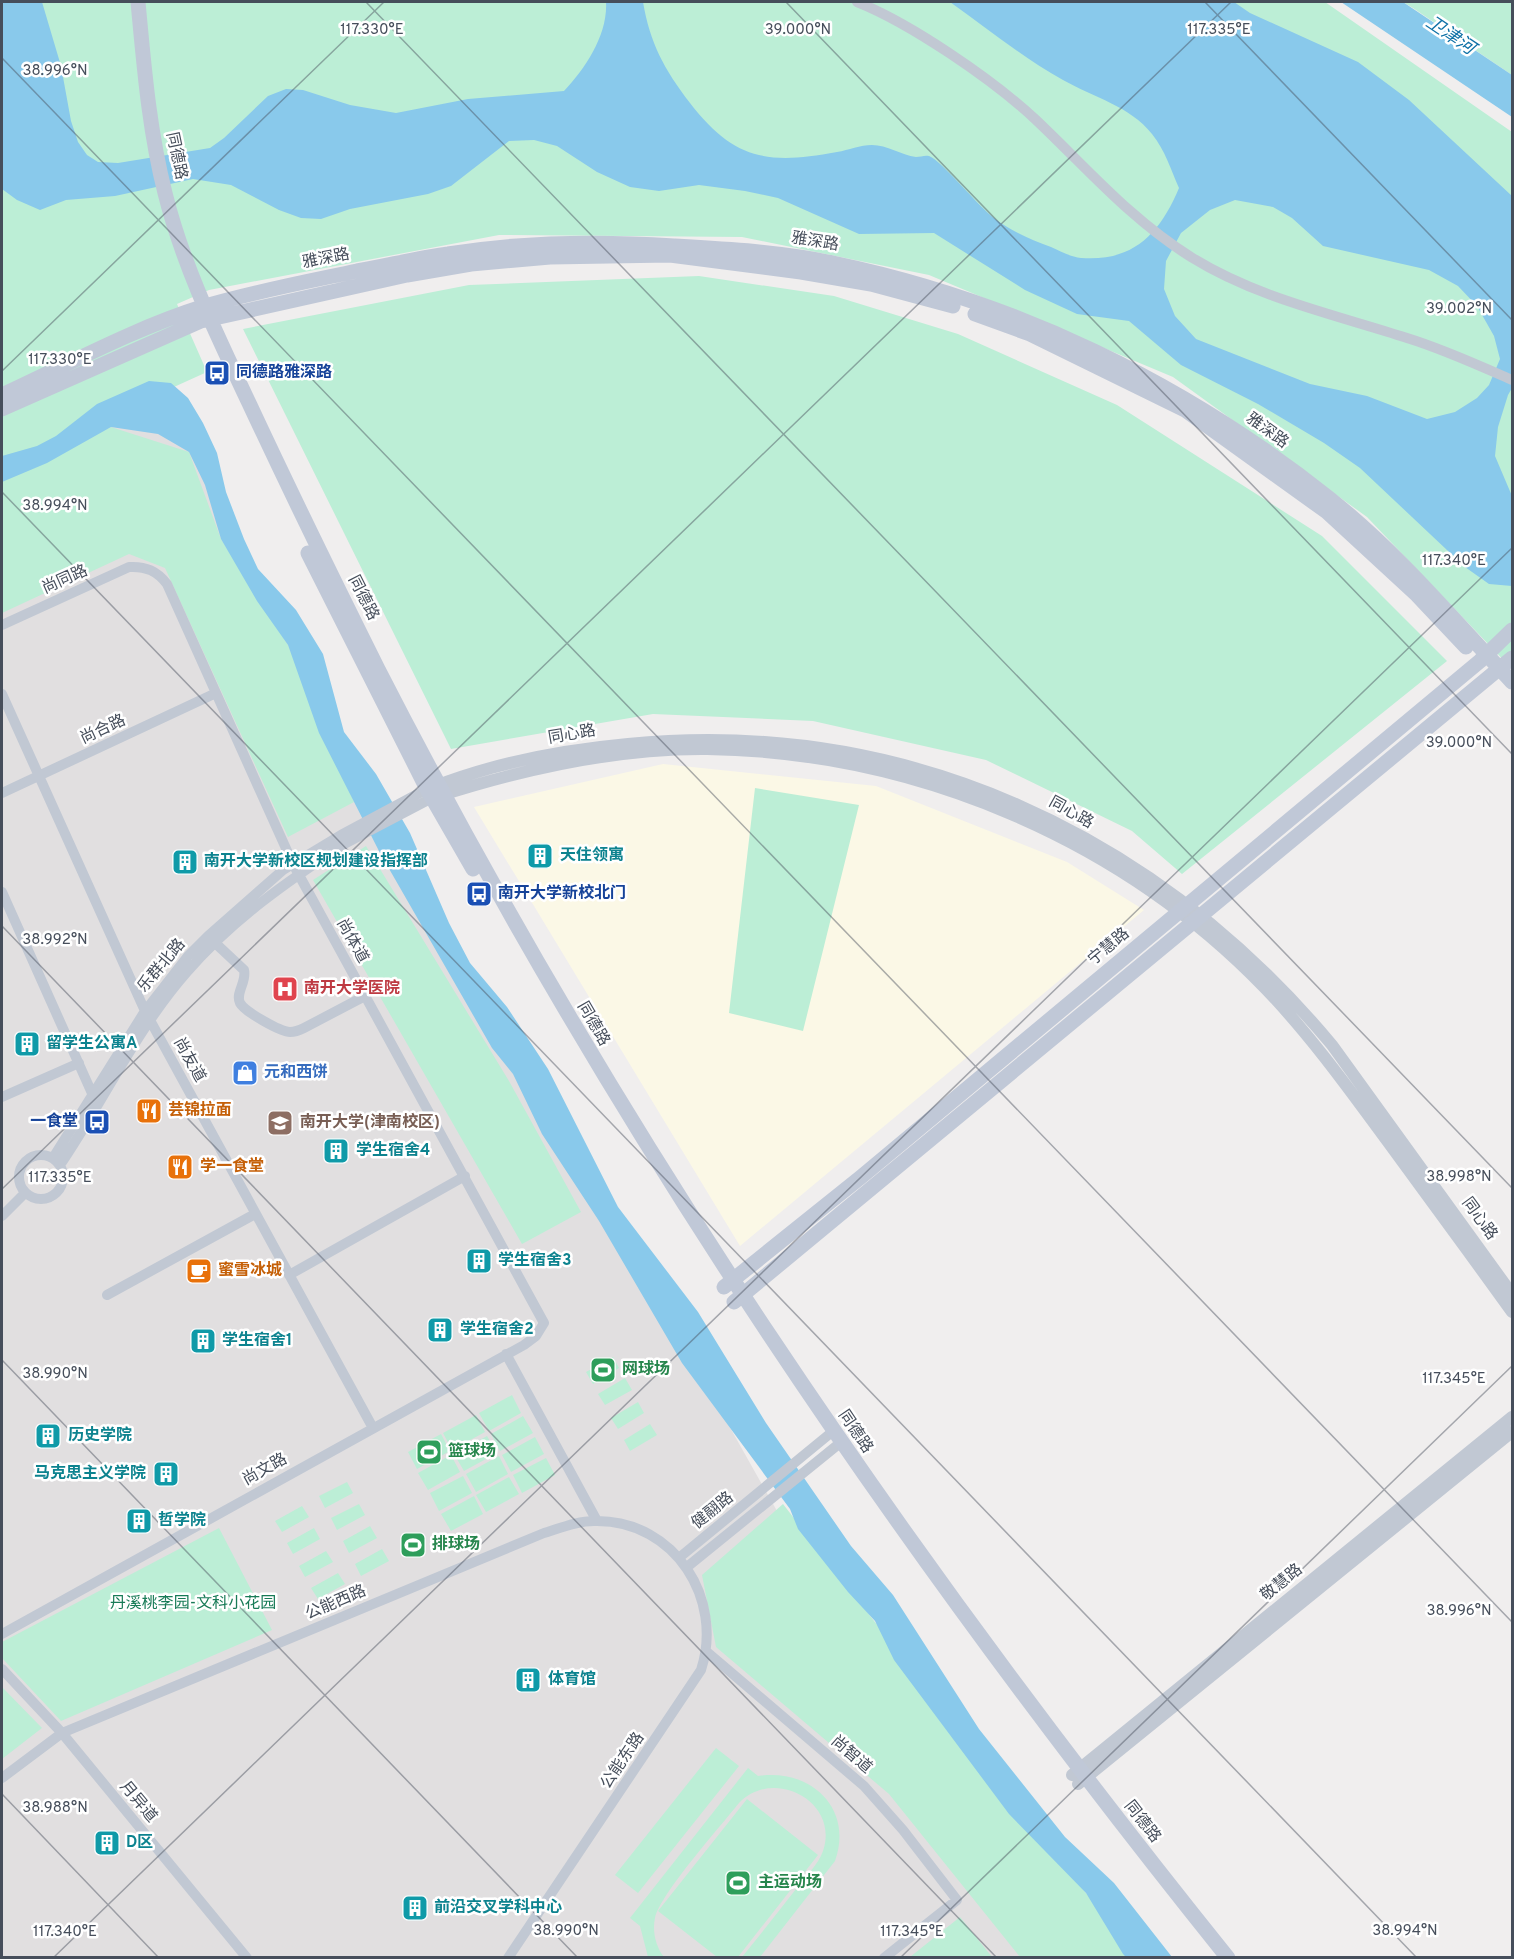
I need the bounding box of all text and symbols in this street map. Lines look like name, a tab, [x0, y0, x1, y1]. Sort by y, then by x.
water label: 卫津河	[1421, 11, 1481, 62]
text: 117.330°E	[340, 21, 404, 40]
text: 39.000°N	[765, 21, 831, 40]
text: 117.335°E	[1187, 21, 1251, 40]
text: 38.996°N	[22, 62, 88, 81]
street label: 同德路	[161, 130, 191, 182]
street label: 雅深路	[790, 228, 840, 256]
street label: 雅深路	[301, 245, 351, 273]
text: 39.002°N	[1426, 300, 1492, 319]
text: 117.330°E	[28, 351, 92, 370]
bus stop icon: 同德路雅深路	[202, 358, 232, 388]
place label: 同德路雅深路	[236, 362, 332, 383]
street label: 雅深路	[1242, 409, 1292, 453]
text: 38.994°N	[22, 497, 88, 516]
text: 117.340°E	[1422, 552, 1486, 571]
street label: 尚同路	[39, 561, 91, 599]
street label: 同德路	[343, 572, 383, 624]
street label: 尚合路	[77, 711, 129, 749]
street label: 同心路	[547, 721, 597, 749]
text: 39.000°N	[1426, 734, 1492, 753]
street label: 同心路	[1045, 793, 1097, 833]
building icon: 天住领寓	[525, 841, 555, 871]
place label: 天住领寓	[560, 846, 624, 866]
building icon: 南开大学新校区规划建设指挥部	[170, 847, 200, 877]
place label: 南开大学新校区规划建设指挥部	[204, 851, 428, 872]
bus stop icon: 南开大学新校北门	[464, 879, 494, 909]
place label: 南开大学新校北门	[498, 883, 626, 904]
street label: 尚体道	[332, 915, 372, 967]
street label: 宁慧路	[1084, 924, 1134, 970]
text: 38.992°N	[22, 931, 88, 950]
street label: 乐群北路	[134, 935, 190, 997]
hospital icon: 南开大学医院	[270, 974, 300, 1004]
place label: 南开大学医院	[304, 979, 400, 999]
street label: 同德路	[572, 998, 614, 1050]
building icon: 留学生公寓A	[12, 1029, 42, 1059]
place label: 留学生公寓A	[46, 1034, 137, 1054]
street label: 尚友道	[169, 1034, 209, 1086]
shop icon: 元和西饼	[230, 1058, 260, 1088]
place label: 元和西饼	[264, 1063, 328, 1083]
restaurant icon: 芸锦拉面	[134, 1096, 164, 1126]
place label: 芸锦拉面	[168, 1100, 232, 1121]
bus stop icon: 一食堂	[82, 1107, 112, 1137]
school or university icon: 南开大学(津南校区)	[265, 1108, 295, 1138]
place label: 一食堂	[30, 1112, 78, 1132]
place label: 南开大学(津南校区)	[300, 1112, 440, 1133]
building icon: 学生宿舍4	[321, 1136, 351, 1166]
place label: 学生宿舍4	[356, 1141, 430, 1161]
restaurant icon: 学一食堂	[165, 1152, 195, 1182]
place label: 学一食堂	[200, 1157, 264, 1177]
text: 38.998°N	[1426, 1168, 1492, 1187]
text: 117.335°E	[28, 1169, 92, 1188]
street label: 同心路	[1457, 1194, 1501, 1244]
building icon: 学生宿舍3	[464, 1246, 494, 1276]
place label: 学生宿舍3	[498, 1251, 572, 1271]
cafe icon: 蜜雪冰城	[184, 1256, 214, 1286]
place label: 蜜雪冰城	[218, 1260, 282, 1281]
building icon: 学生宿舍2	[425, 1315, 455, 1345]
place label: 学生宿舍2	[460, 1320, 534, 1340]
building icon: 学生宿舍1	[188, 1326, 218, 1356]
place label: 学生宿舍1	[222, 1331, 292, 1351]
sports icon: 网球场	[588, 1355, 618, 1385]
place label: 网球场	[622, 1360, 670, 1380]
text: 38.990°N	[22, 1365, 88, 1384]
text: 117.345°E	[1422, 1370, 1486, 1389]
street label: 同德路	[833, 1407, 877, 1457]
building icon: 历史学院	[33, 1421, 63, 1451]
place label: 历史学院	[68, 1426, 132, 1446]
sports icon: 篮球场	[414, 1437, 444, 1467]
place label: 篮球场	[448, 1442, 496, 1462]
street label: 尚文路	[239, 1450, 291, 1490]
building icon: 马克思主义学院	[151, 1459, 181, 1489]
place label: 马克思主义学院	[34, 1464, 146, 1484]
street label: 健翮路	[688, 1488, 738, 1534]
building icon: 哲学院	[124, 1506, 154, 1536]
place label: 哲学院	[158, 1511, 206, 1531]
sports icon: 排球场	[398, 1530, 428, 1560]
place label: 排球场	[432, 1535, 480, 1555]
street label: 敬慧路	[1257, 1560, 1307, 1606]
street label: 公能西路	[303, 1581, 369, 1625]
park label: 丹溪桃李园-文科小花园	[110, 1594, 276, 1614]
text: 38.996°N	[1426, 1602, 1492, 1621]
building icon: 体育馆	[513, 1665, 543, 1695]
place label: 体育馆	[548, 1670, 596, 1690]
street label: 公能东路	[597, 1729, 649, 1793]
street label: 尚智道	[826, 1732, 876, 1778]
street label: 月异道	[115, 1777, 161, 1827]
street label: 同德路	[1119, 1797, 1165, 1847]
text: 38.988°N	[22, 1799, 88, 1818]
building icon: D区	[92, 1828, 122, 1858]
place label: D区	[126, 1833, 153, 1853]
sports icon: 主运动场	[723, 1868, 753, 1898]
place label: 主运动场	[758, 1873, 822, 1893]
building icon: 前沿交叉学科中心	[400, 1893, 430, 1923]
place label: 前沿交叉学科中心	[434, 1897, 562, 1918]
text: 38.990°N	[533, 1922, 599, 1941]
text: 38.994°N	[1372, 1922, 1438, 1941]
text: 117.340°E	[33, 1923, 97, 1942]
text: 117.345°E	[880, 1923, 944, 1942]

